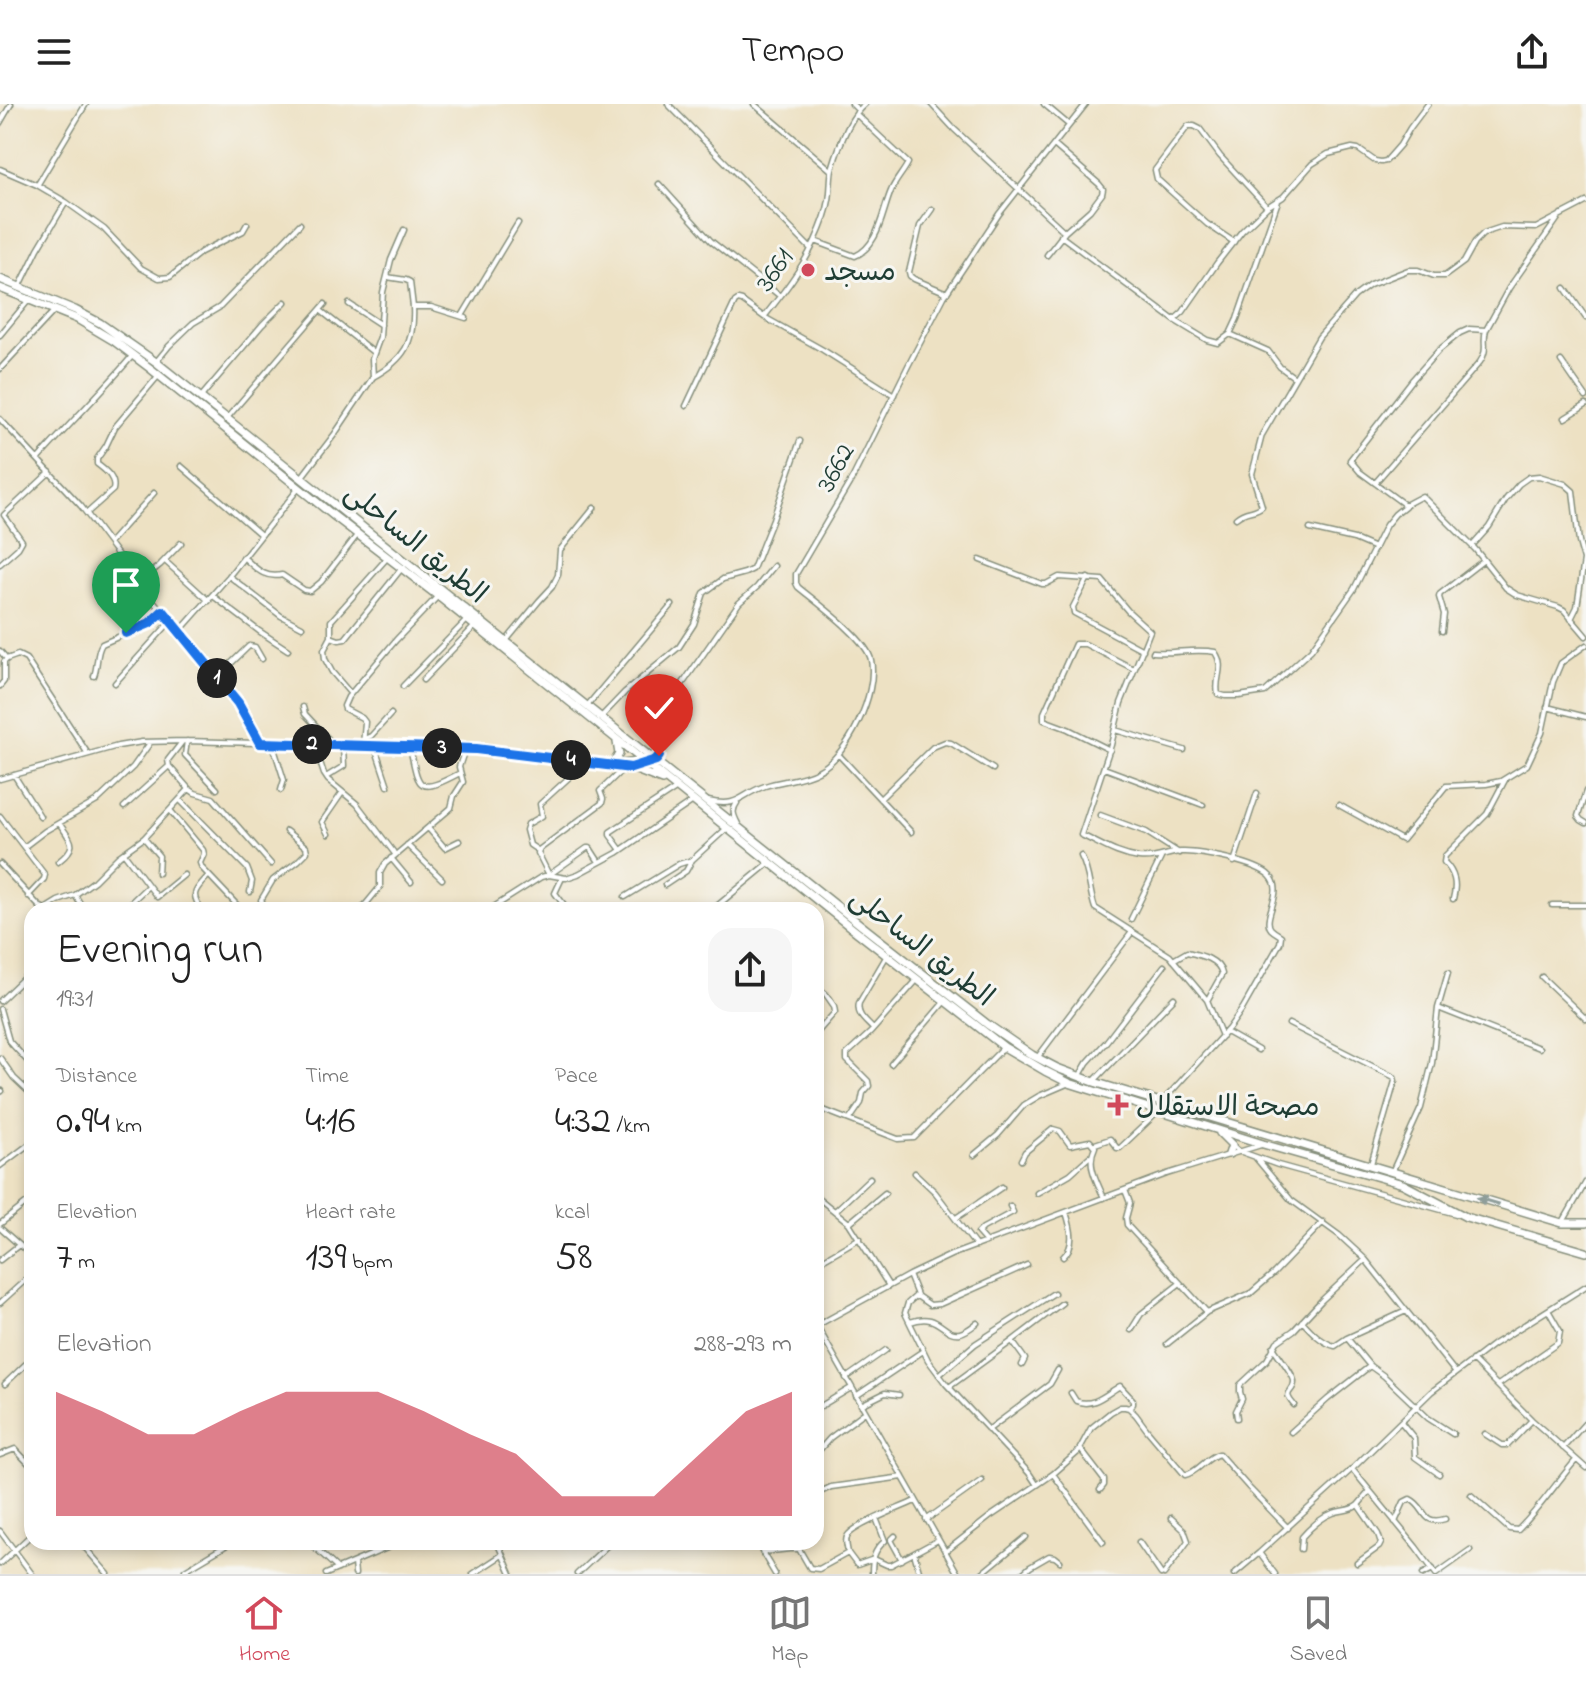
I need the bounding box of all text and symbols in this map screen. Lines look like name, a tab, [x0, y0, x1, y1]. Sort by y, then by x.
text: Tempo	[742, 26, 845, 79]
icon: menu	[32, 30, 76, 74]
icon: share	[1510, 30, 1554, 74]
street label: 3661	[746, 241, 806, 301]
place label: مسجد	[824, 253, 896, 294]
marker: مسجد	[799, 261, 817, 279]
street label: 3662	[807, 437, 867, 500]
street label: الطريق الساحلى	[335, 474, 495, 615]
pin	[92, 551, 160, 633]
icon: arrive	[104, 563, 148, 607]
pin: 1	[197, 658, 237, 698]
text: 1	[214, 662, 221, 694]
pin	[625, 674, 693, 756]
icon: check	[637, 686, 681, 730]
pin: 2	[292, 724, 332, 764]
text: 2	[307, 728, 317, 760]
pin: 3	[422, 728, 462, 768]
text: 3	[437, 732, 447, 764]
pin: 4	[551, 740, 591, 780]
text: 4	[566, 744, 576, 776]
street label: الطريق الساحلى	[840, 879, 1002, 1018]
text: Evening run	[56, 919, 263, 983]
button: share	[708, 928, 792, 1012]
text: 19:31	[56, 981, 93, 1019]
text: Distance	[56, 1061, 137, 1093]
text: Time	[305, 1061, 349, 1093]
text: Pace	[555, 1061, 598, 1093]
place label: مصحة الاستقلال	[1136, 1088, 1319, 1129]
text: 0.94	[56, 1093, 110, 1152]
text: 4:16	[305, 1093, 356, 1152]
text: 4:32	[555, 1093, 611, 1152]
marker: مصحة الاستقلال	[1107, 1094, 1129, 1116]
text: km	[110, 1111, 142, 1143]
text: /km	[611, 1111, 650, 1143]
one-way arrow	[1475, 1194, 1499, 1207]
text: Elevation	[56, 1197, 137, 1229]
text: Heart rate	[305, 1197, 396, 1229]
text: kcal	[555, 1197, 590, 1229]
text: 7	[56, 1229, 72, 1288]
text: 139	[305, 1229, 347, 1288]
text: 58	[555, 1229, 593, 1288]
text: m	[72, 1247, 95, 1279]
text: bpm	[347, 1247, 393, 1279]
text: Elevation	[56, 1326, 152, 1364]
text: 288–293 m	[694, 1326, 792, 1364]
tab: Home	[239, 1591, 290, 1671]
tab: Map	[768, 1591, 812, 1671]
tab: Saved	[1290, 1591, 1347, 1671]

